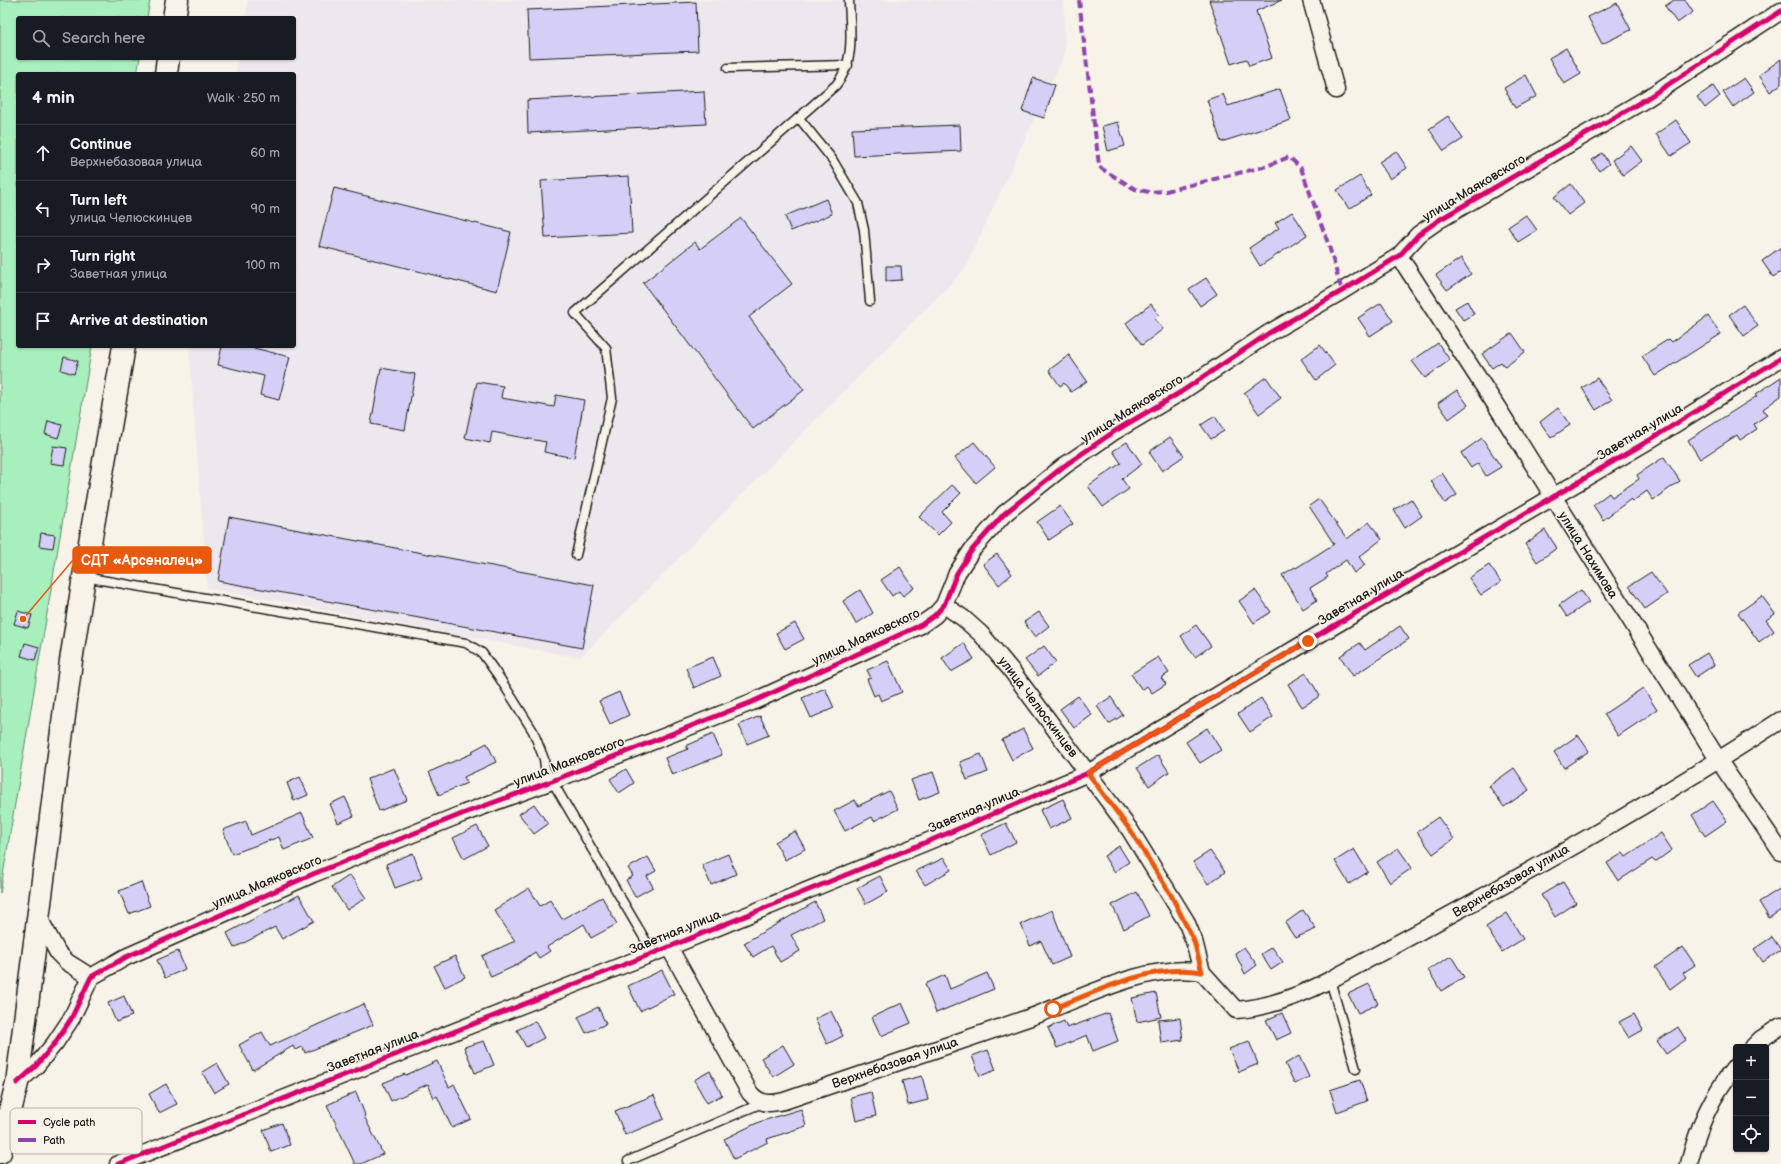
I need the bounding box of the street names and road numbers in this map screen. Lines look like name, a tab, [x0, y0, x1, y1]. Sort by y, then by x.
street label: улица Маяковского	[1420, 151, 1528, 225]
street label: улица Маяковского	[1078, 371, 1186, 447]
street label: Заветная улица	[1594, 400, 1686, 464]
street label: улица Нахимова	[1555, 508, 1621, 602]
street label: Заветная улица	[1315, 565, 1407, 629]
street label: улица Маяковского	[810, 605, 923, 669]
street label: улица Челюскинцев	[995, 653, 1081, 761]
street label: улица Маяковского	[512, 734, 627, 790]
street label: Заветная улица	[926, 784, 1022, 836]
street label: Верхнебазовая улица	[1450, 841, 1573, 921]
street label: улица Маяковского	[210, 852, 324, 912]
street label: Заветная улица	[627, 906, 723, 958]
street label: Заветная улица	[325, 1026, 421, 1076]
street label: Верхнебазовая улица	[830, 1034, 960, 1092]

